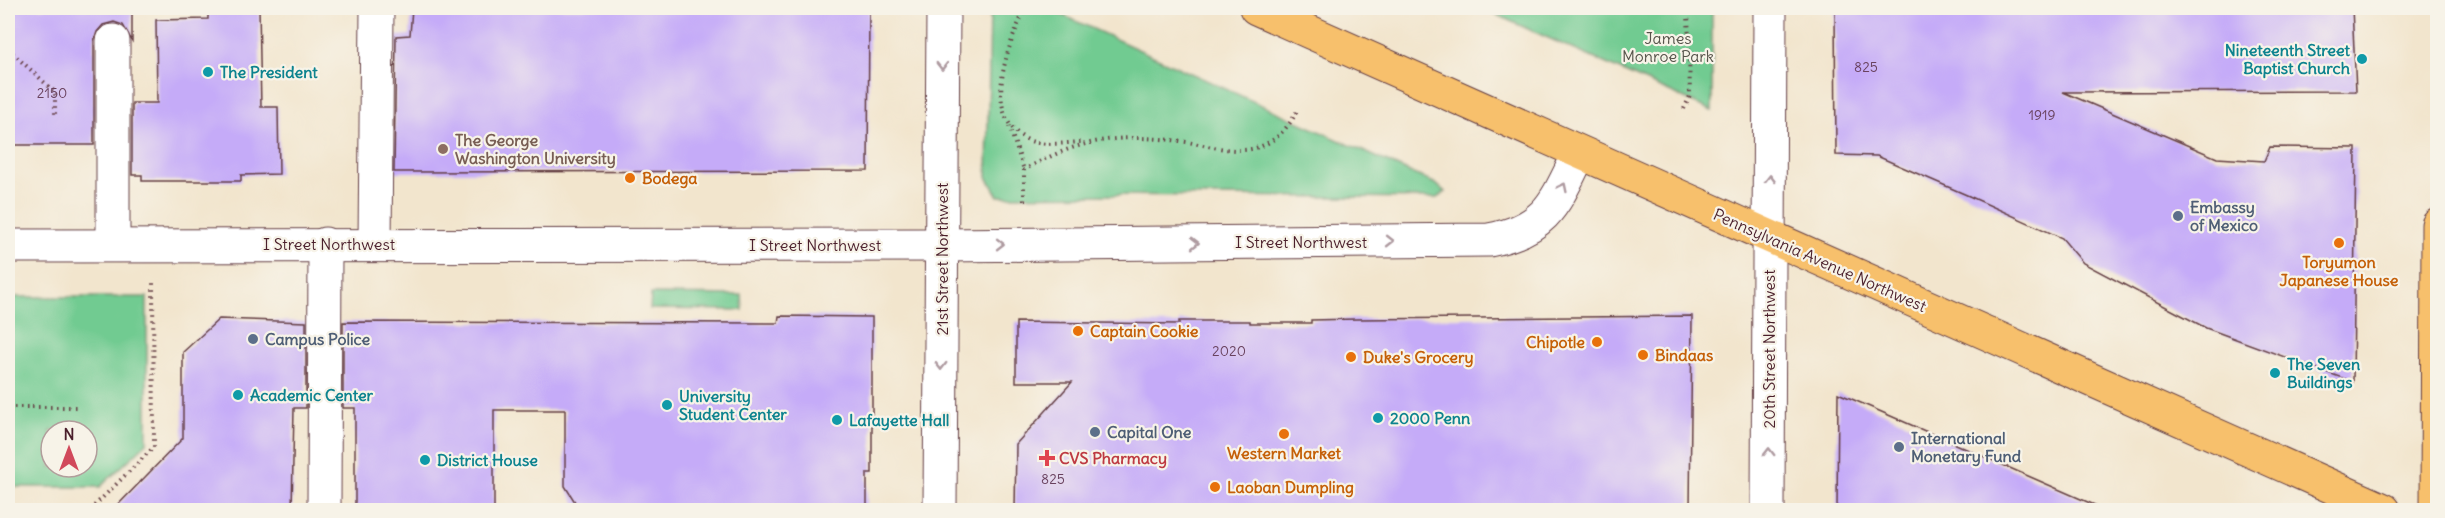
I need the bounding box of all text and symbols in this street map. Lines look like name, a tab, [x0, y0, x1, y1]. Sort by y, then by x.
park label: James Monroe Park	[1622, 28, 1714, 66]
place label: Nineteenth Street Baptist Church	[2225, 40, 2351, 79]
marker: Nineteenth Street Baptist Church	[2355, 52, 2369, 66]
house number: 825	[1854, 58, 1878, 76]
one-way arrow	[936, 61, 948, 70]
place label: The President	[220, 62, 318, 82]
marker: The President	[201, 65, 215, 79]
house number: 2150	[37, 84, 67, 102]
house number: 1919	[2028, 106, 2056, 124]
place label: The George Washington University	[455, 130, 616, 169]
marker: The George Washington University	[436, 142, 450, 156]
place label: Bodega	[642, 168, 698, 189]
marker: Bodega	[623, 171, 637, 185]
one-way arrow	[1764, 174, 1776, 183]
street label: 21st Street Northwest	[932, 182, 952, 335]
one-way arrow	[1555, 183, 1567, 194]
place label: Embassy of Mexico	[2190, 197, 2258, 235]
street label: Pennsylvania Avenue Northwest	[1710, 204, 1930, 316]
marker: Embassy of Mexico	[2171, 209, 2185, 223]
street label: I Street Northwest	[1235, 232, 1368, 252]
street label: I Street Northwest	[263, 234, 396, 254]
street label: I Street Northwest	[749, 235, 882, 255]
one-way arrow	[1385, 235, 1394, 247]
marker: Toryumon Japanese House	[2332, 236, 2346, 250]
one-way arrow	[1190, 237, 1199, 249]
one-way arrow	[995, 238, 1004, 250]
place label: Toryumon Japanese House	[2280, 252, 2399, 291]
street label: 20th Street Northwest	[1759, 269, 1779, 429]
place label: Captain Cookie	[1090, 321, 1199, 342]
marker: Captain Cookie	[1071, 324, 1085, 338]
place label: Campus Police	[265, 329, 370, 350]
marker: Campus Police	[246, 332, 260, 346]
place label: Chipotle	[1526, 332, 1585, 353]
marker: Chipotle	[1590, 335, 1604, 349]
house number: 2020	[1212, 342, 1246, 360]
place label: Bindaas	[1655, 345, 1713, 365]
place label: Duke's Grocery	[1363, 347, 1474, 368]
marker: Bindaas	[1636, 348, 1650, 362]
marker: Duke's Grocery	[1344, 350, 1358, 364]
place label: The Seven Buildings	[2287, 354, 2360, 393]
one-way arrow	[935, 361, 947, 370]
marker: The Seven Buildings	[2268, 366, 2282, 380]
place label: Academic Center	[250, 385, 374, 405]
place label: University Student Center	[679, 386, 787, 424]
marker: Academic Center	[231, 388, 245, 402]
marker: University Student Center	[660, 398, 674, 412]
place label: 2000 Penn	[1390, 408, 1470, 428]
place label: Lafayette Hall	[849, 410, 949, 431]
marker: 2000 Penn	[1371, 411, 1385, 425]
marker: Lafayette Hall	[830, 413, 844, 427]
north arrow	[39, 419, 99, 479]
place label: Capital One	[1107, 422, 1192, 443]
text: N	[63, 424, 75, 444]
marker: Capital One	[1088, 425, 1102, 439]
marker: Western Market	[1277, 427, 1291, 441]
place label: International Monetary Fund	[1911, 428, 2022, 467]
marker: International Monetary Fund	[1892, 440, 1906, 454]
place label: Western Market	[1227, 443, 1342, 463]
place label: CVS Pharmacy	[1059, 448, 1167, 469]
one-way arrow	[1763, 448, 1775, 457]
place label: District House	[437, 450, 538, 470]
marker: CVS Pharmacy	[1040, 451, 1054, 465]
marker: District House	[418, 453, 432, 467]
house number: 825	[1041, 470, 1065, 488]
place label: Laoban Dumpling	[1227, 477, 1354, 498]
marker: Laoban Dumpling	[1208, 480, 1222, 494]

